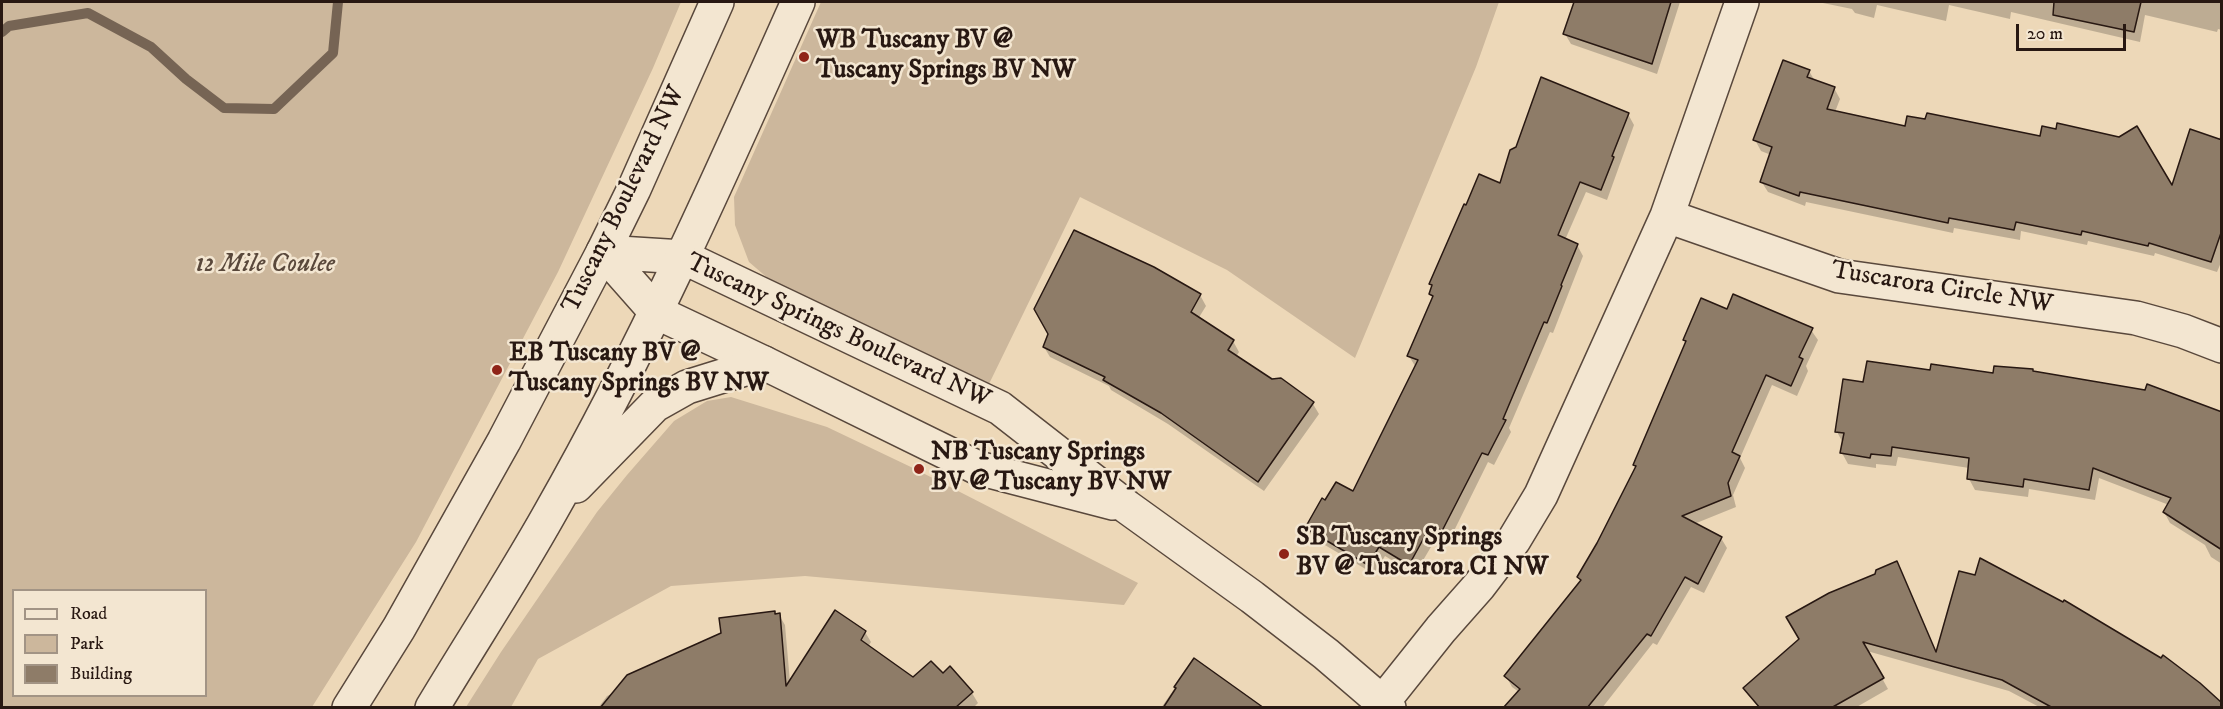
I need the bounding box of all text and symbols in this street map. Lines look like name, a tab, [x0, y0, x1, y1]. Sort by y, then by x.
scale bar	[2019, 12, 2128, 50]
text: 20 m	[2027, 23, 2063, 45]
place label: WB Tuscany BV @ Tuscany Springs BV NW	[816, 26, 1076, 88]
marker: WB Tuscany BV @ Tuscany Springs BV NW	[797, 50, 811, 64]
street label: Tuscany Boulevard NW	[557, 81, 693, 319]
street label: Tuscany Springs Boulevard NW	[681, 248, 995, 416]
park label: 12 Mile Coulee	[195, 250, 335, 282]
street label: Tuscarora Circle NW	[1829, 256, 2055, 322]
place label: EB Tuscany BV @ Tuscany Springs BV NW	[509, 339, 769, 400]
marker: EB Tuscany BV @ Tuscany Springs BV NW	[490, 363, 504, 377]
place label: NB Tuscany Springs BV @ Tuscany BV NW	[931, 438, 1171, 500]
marker: NB Tuscany Springs BV @ Tuscany BV NW	[912, 462, 926, 476]
place label: SB Tuscany Springs BV @ Tuscarora CI NW	[1296, 523, 1548, 584]
marker: SB Tuscany Springs BV @ Tuscarora CI NW	[1277, 547, 1291, 561]
legend	[12, 589, 207, 697]
text: Road	[70, 603, 107, 625]
text: Park	[70, 633, 104, 655]
text: Building	[70, 663, 132, 685]

